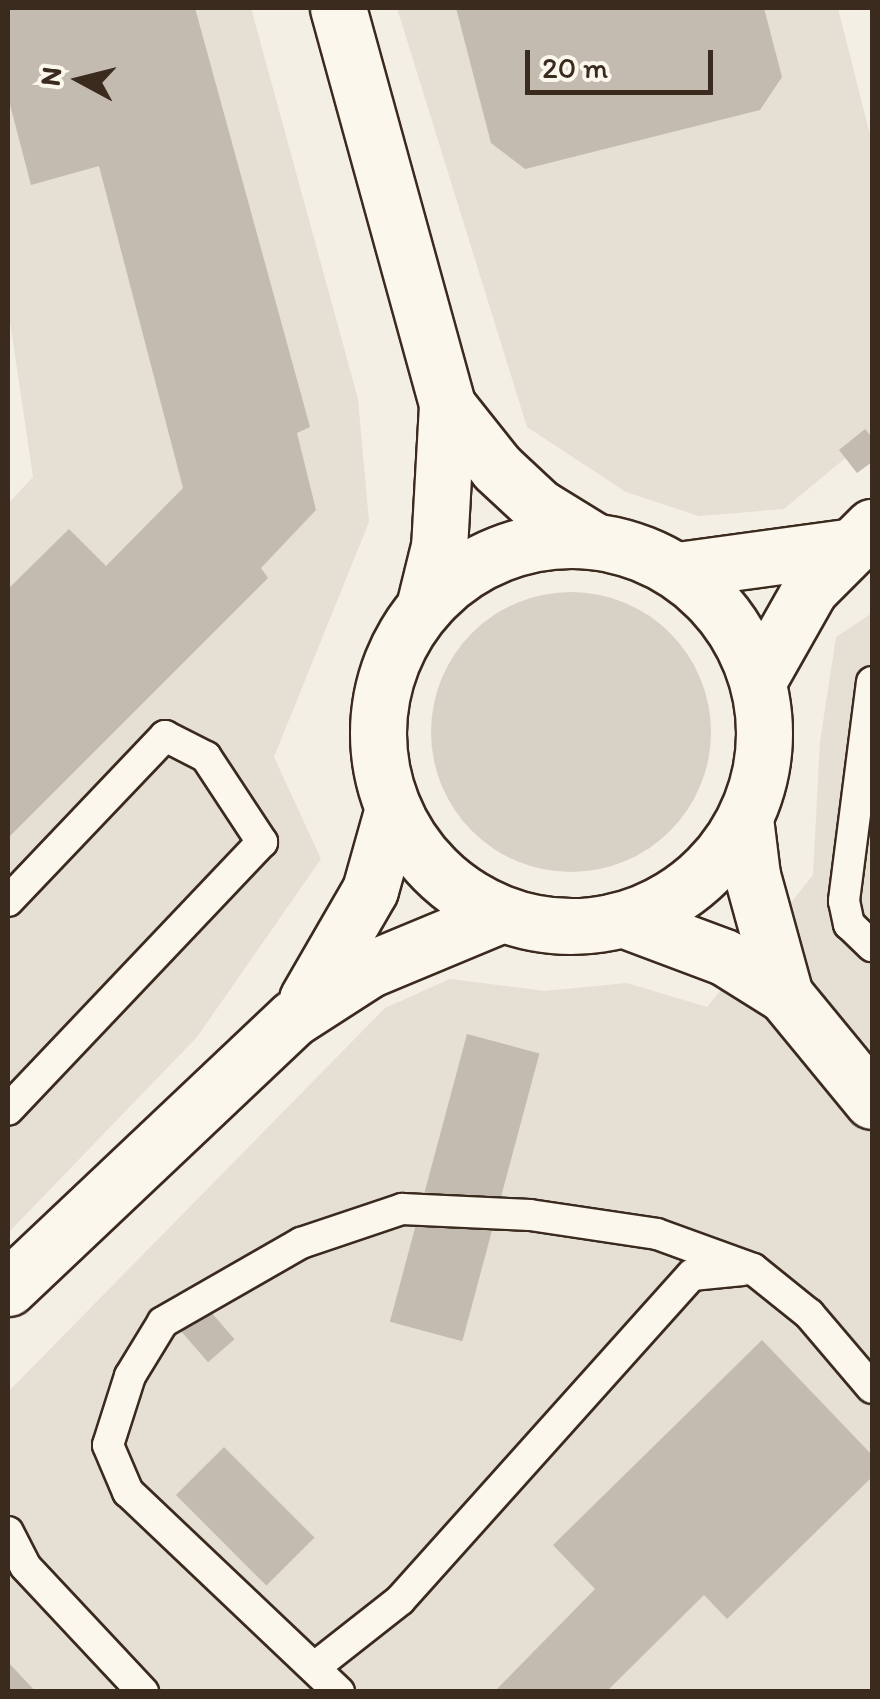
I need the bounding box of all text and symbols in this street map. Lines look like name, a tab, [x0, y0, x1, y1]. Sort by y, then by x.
north arrow	[30, 30, 130, 130]
scale bar	[530, 30, 718, 92]
text: 20 m	[542, 49, 608, 86]
text: N	[32, 65, 68, 88]

